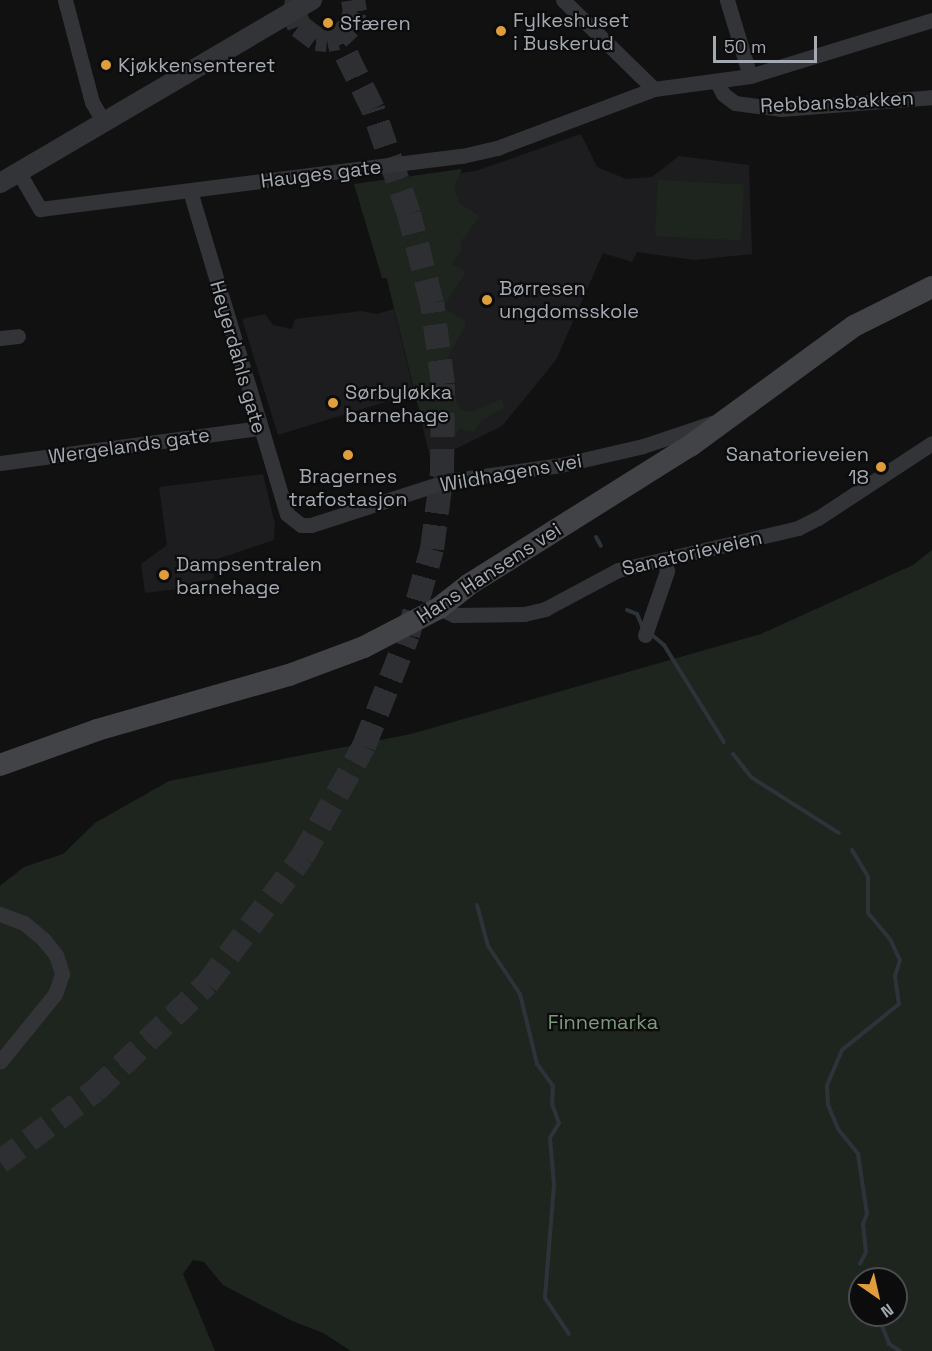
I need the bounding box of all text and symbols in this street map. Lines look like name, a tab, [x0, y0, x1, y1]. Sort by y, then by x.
place label: Fylkeshuset i Buskerud	[513, 8, 629, 55]
place label: Sfæren	[340, 11, 411, 35]
marker: Sfæren	[321, 16, 335, 30]
marker: Fylkeshuset i Buskerud	[494, 24, 508, 38]
scale bar	[716, 24, 820, 62]
text: 50 m	[724, 35, 766, 58]
place label: Kjøkkensenteret	[118, 53, 275, 77]
marker: Kjøkkensenteret	[99, 58, 113, 72]
street label: Rebbansbakken	[759, 86, 915, 118]
street label: Hauges gate	[259, 155, 383, 193]
place label: Børresen ungdomsskole	[499, 276, 639, 323]
street label: Heyerdahls gate	[205, 278, 271, 436]
marker: Børresen ungdomsskole	[480, 293, 494, 307]
place label: Sørbyløkka barnehage	[345, 380, 452, 427]
marker: Sørbyløkka barnehage	[326, 396, 340, 410]
street label: Wergelands gate	[47, 423, 211, 469]
place label: Sanatorieveien 18	[726, 443, 869, 490]
marker: Bragernes trafostasjon	[341, 448, 355, 462]
street label: Wildhagens vei	[438, 449, 584, 497]
marker: Sanatorieveien 18	[874, 460, 888, 474]
place label: Bragernes trafostasjon	[289, 464, 407, 511]
street label: Hans Hansens vei	[412, 517, 566, 629]
street label: Sanatorieveien	[620, 525, 764, 581]
place label: Dampsentralen barnehage	[176, 552, 322, 599]
marker: Dampsentralen barnehage	[157, 568, 171, 582]
park label: Finnemarka	[548, 1010, 658, 1034]
north arrow	[848, 1267, 908, 1327]
text: N	[877, 1299, 898, 1322]

